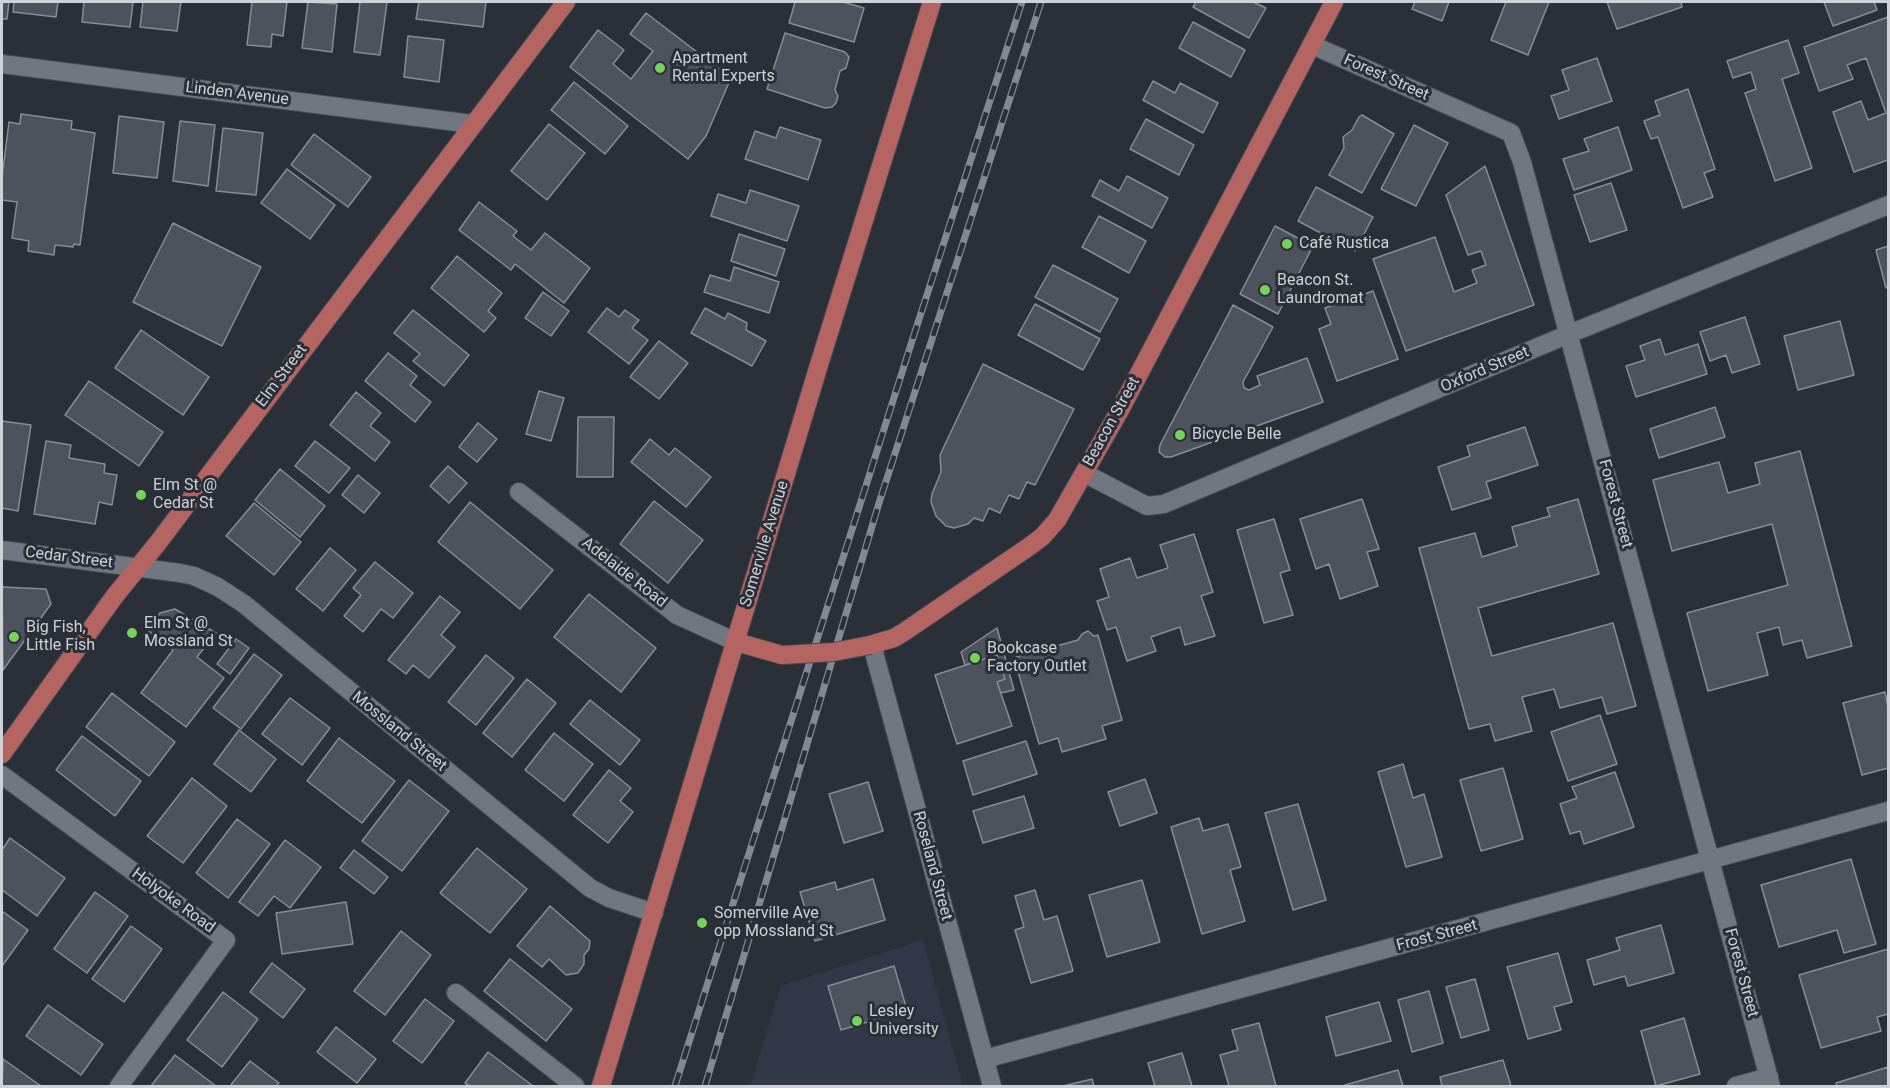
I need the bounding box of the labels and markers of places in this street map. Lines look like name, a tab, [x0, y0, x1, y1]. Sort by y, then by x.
place label: Apartment Rental Experts	[672, 49, 775, 87]
marker: Apartment Rental Experts	[653, 61, 667, 75]
place label: Café Rustica	[1299, 234, 1389, 254]
marker: Café Rustica	[1280, 237, 1294, 251]
place label: Beacon St. Laundromat	[1277, 271, 1363, 309]
marker: Beacon St. Laundromat	[1258, 283, 1272, 297]
place label: Bicycle Belle	[1192, 425, 1281, 445]
marker: Bicycle Belle	[1173, 428, 1187, 442]
place label: Elm St @ Cedar St	[153, 476, 217, 514]
marker: Elm St @ Cedar St	[134, 488, 148, 502]
place label: Elm St @ Mossland St	[144, 614, 233, 652]
place label: Big Fish, Little Fish	[26, 618, 95, 656]
marker: Elm St @ Mossland St	[125, 626, 139, 640]
marker: Big Fish, Little Fish	[7, 630, 21, 644]
place label: Bookcase Factory Outlet	[987, 639, 1087, 677]
marker: Bookcase Factory Outlet	[968, 651, 982, 665]
place label: Somerville Ave opp Mossland St	[714, 904, 834, 942]
marker: Somerville Ave opp Mossland St	[695, 916, 709, 930]
place label: Lesley University	[869, 1002, 939, 1040]
marker: Lesley University	[850, 1014, 864, 1028]

